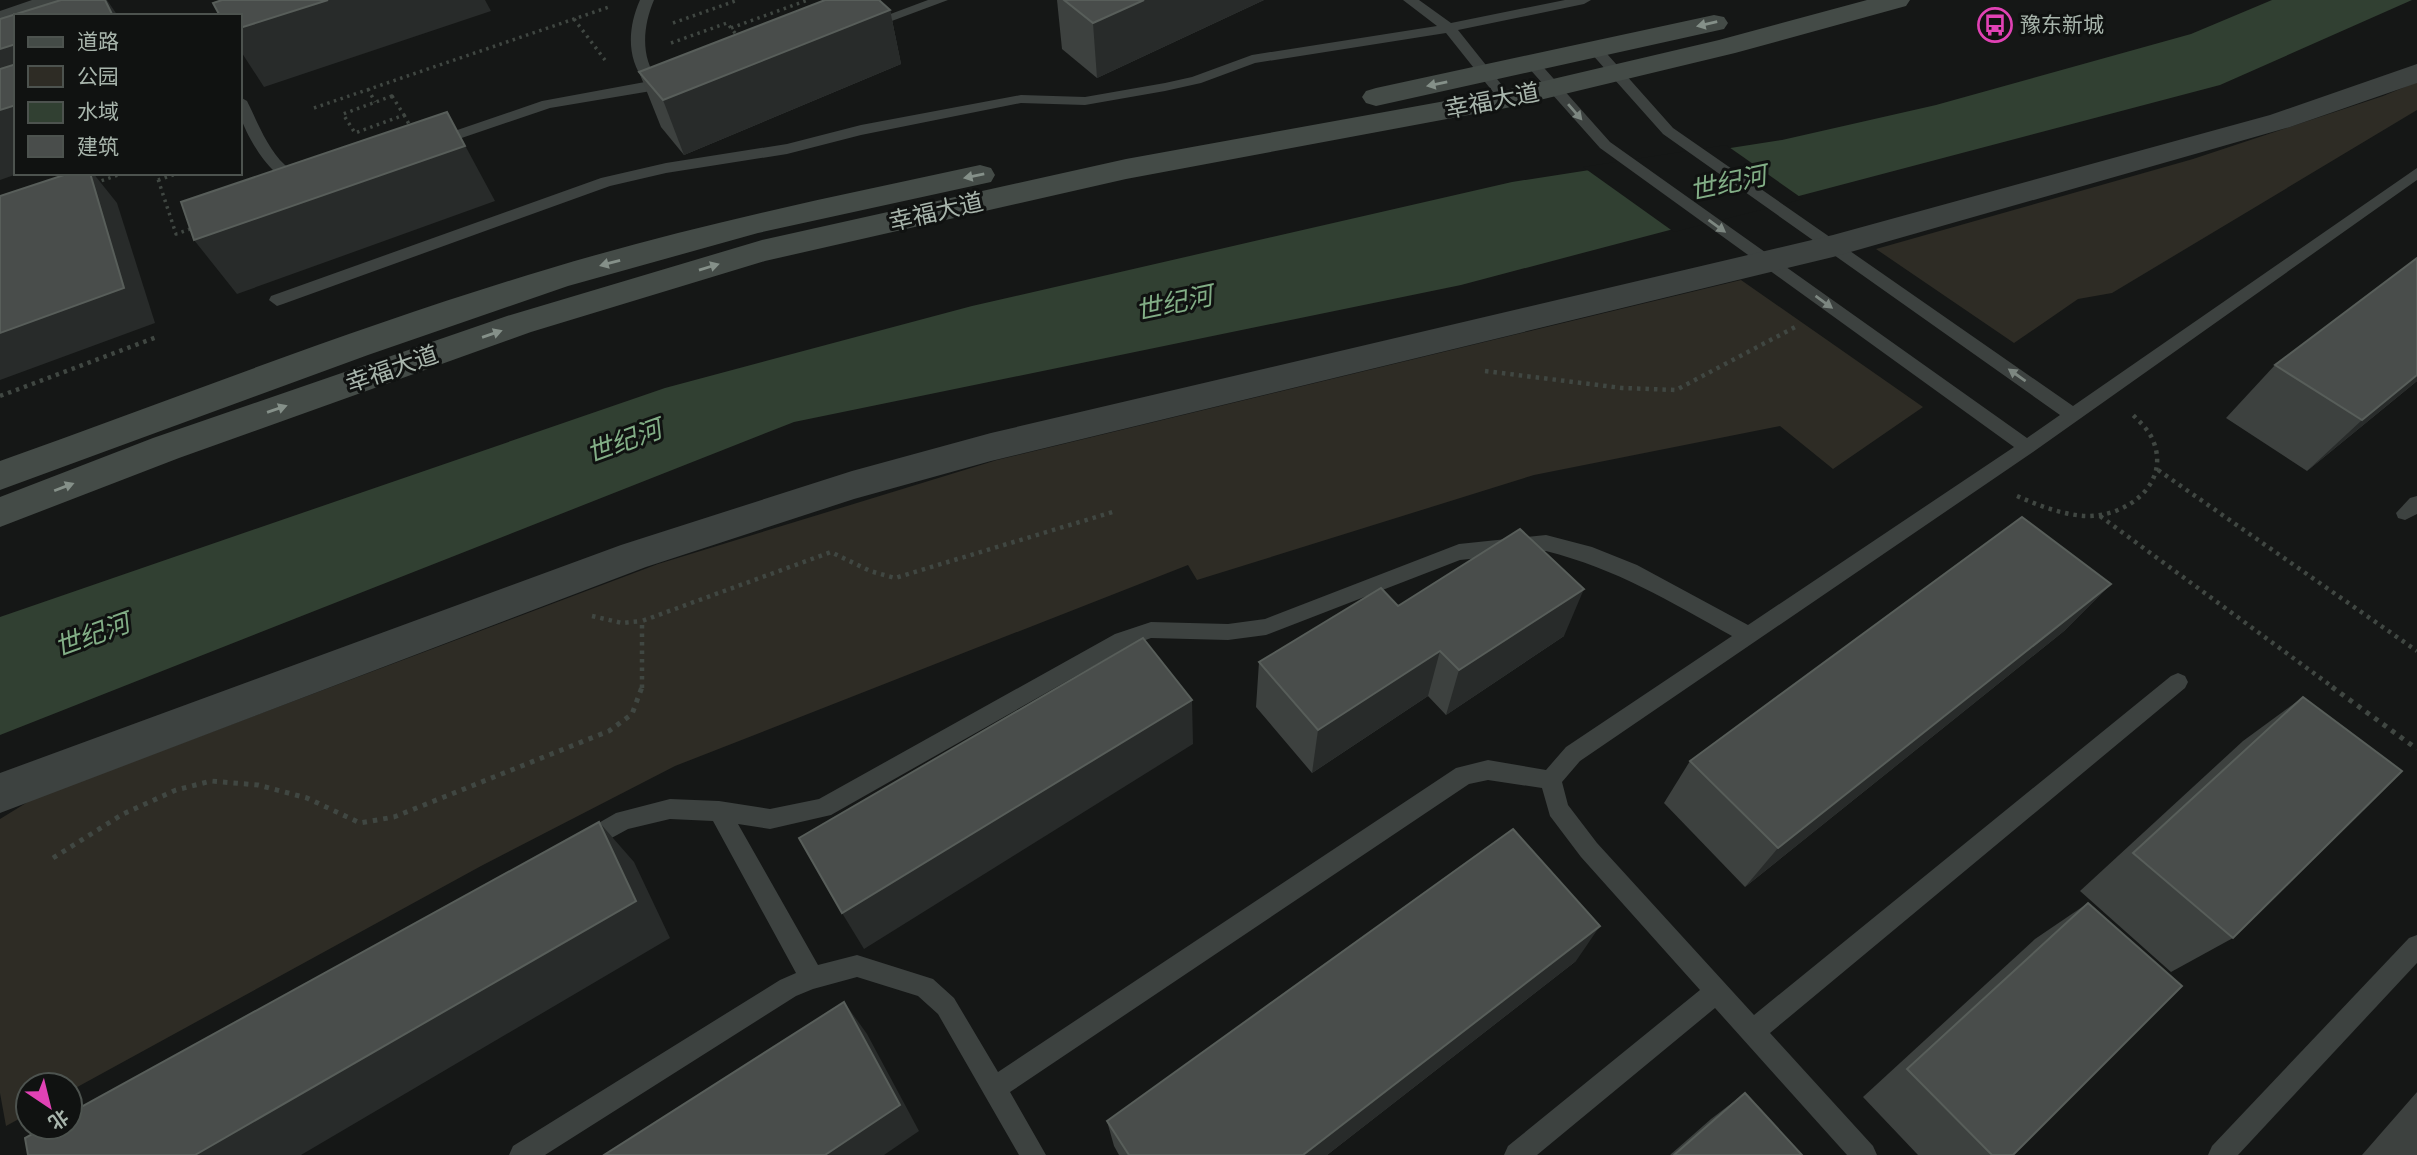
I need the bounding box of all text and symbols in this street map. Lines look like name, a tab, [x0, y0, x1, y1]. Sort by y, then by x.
bus stop icon: 豫东新城	[1976, 6, 2014, 44]
place label: 豫东新城	[2020, 13, 2104, 36]
legend	[14, 14, 242, 175]
one-way arrow	[1696, 19, 1718, 30]
text: 道路	[77, 30, 119, 53]
text: 公园	[77, 65, 119, 88]
street label: 幸福大道	[1442, 78, 1542, 123]
one-way arrow	[1426, 79, 1448, 90]
text: 水域	[77, 100, 119, 123]
one-way arrow	[1567, 103, 1583, 121]
text: 建筑	[77, 135, 119, 158]
water label: 世纪河	[1687, 159, 1774, 206]
one-way arrow	[963, 171, 985, 182]
street label: 幸福大道	[886, 188, 986, 235]
one-way arrow	[1708, 219, 1726, 233]
one-way arrow	[599, 258, 621, 269]
one-way arrow	[699, 261, 720, 271]
water label: 世纪河	[1133, 279, 1220, 326]
one-way arrow	[1815, 295, 1833, 309]
one-way arrow	[481, 328, 502, 339]
street label: 幸福大道	[342, 340, 442, 397]
one-way arrow	[2008, 368, 2026, 382]
one-way arrow	[267, 403, 288, 414]
water label: 世纪河	[582, 412, 670, 468]
one-way arrow	[53, 482, 74, 493]
water label: 世纪河	[50, 606, 138, 662]
north arrow	[14, 1071, 84, 1141]
text: 北	[45, 1105, 72, 1134]

